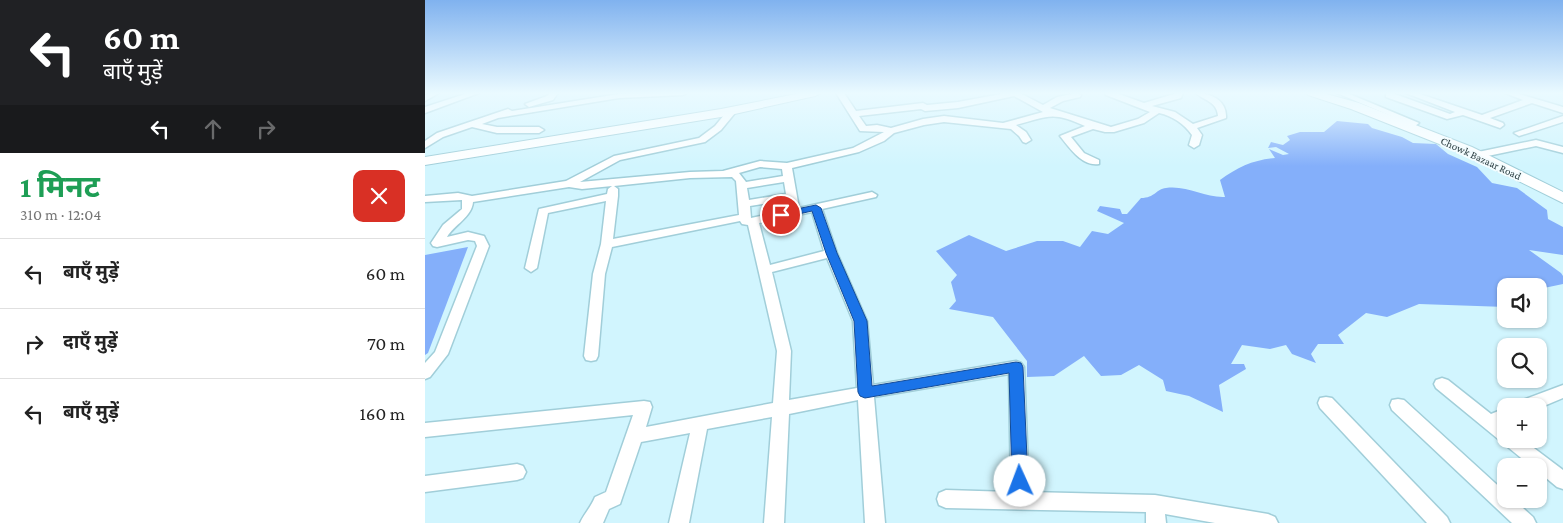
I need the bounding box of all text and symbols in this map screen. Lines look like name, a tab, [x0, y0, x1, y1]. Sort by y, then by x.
text: 60 m	[103, 18, 180, 57]
icon: left	[20, 20, 85, 85]
text: बाएँ मुड़ें	[103, 59, 162, 84]
icon: left	[146, 115, 174, 143]
icon: ahead	[199, 115, 227, 143]
icon: right	[252, 115, 280, 143]
street label: Chowk Bazaar Road	[1439, 134, 1523, 182]
text: 1 मिनट	[20, 170, 100, 203]
button: close	[353, 170, 405, 222]
pin	[760, 194, 802, 236]
icon: arrive	[767, 201, 795, 229]
text: 310 m · 12:04	[20, 206, 101, 223]
icon: left	[20, 260, 48, 288]
text: बाएँ मुड़ें	[63, 261, 119, 282]
text: 60 m	[366, 263, 405, 284]
map controls	[1497, 278, 1547, 508]
button: sound	[1497, 278, 1547, 328]
icon: right	[20, 330, 48, 358]
text: दाएँ मुड़ें	[63, 331, 118, 352]
text: 70 m	[367, 333, 405, 354]
button: search	[1497, 338, 1547, 388]
button: +	[1497, 398, 1547, 448]
icon: left	[20, 400, 48, 428]
text: बाएँ मुड़ें	[63, 401, 119, 422]
text: 160 m	[359, 403, 405, 424]
position arrow	[993, 454, 1045, 506]
button: −	[1497, 458, 1547, 508]

